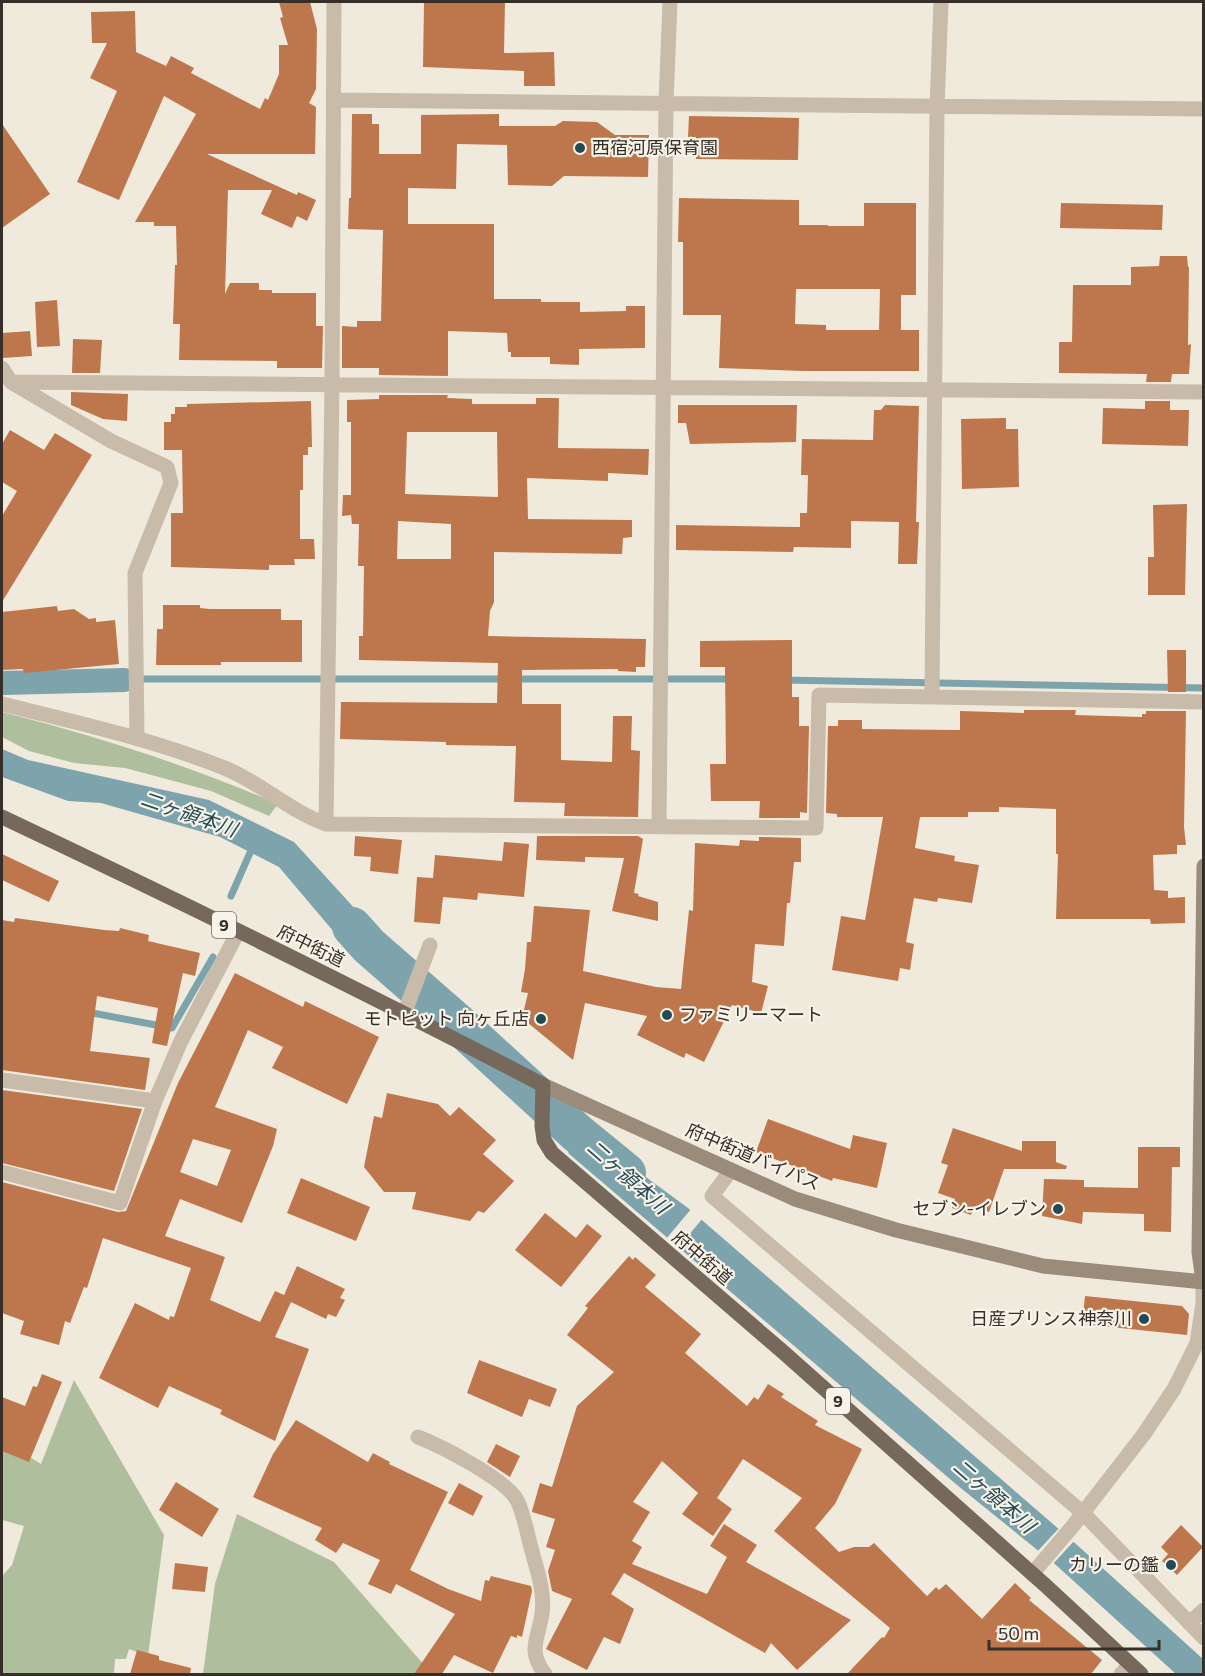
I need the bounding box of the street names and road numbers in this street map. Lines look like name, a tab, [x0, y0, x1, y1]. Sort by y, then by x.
road number: 9	[212, 912, 236, 938]
street label: 府中街道	[274, 919, 349, 971]
street label: 府中街道バイパス	[683, 1118, 824, 1194]
street label: 府中街道	[668, 1225, 737, 1289]
road number: 9	[826, 1388, 850, 1414]

